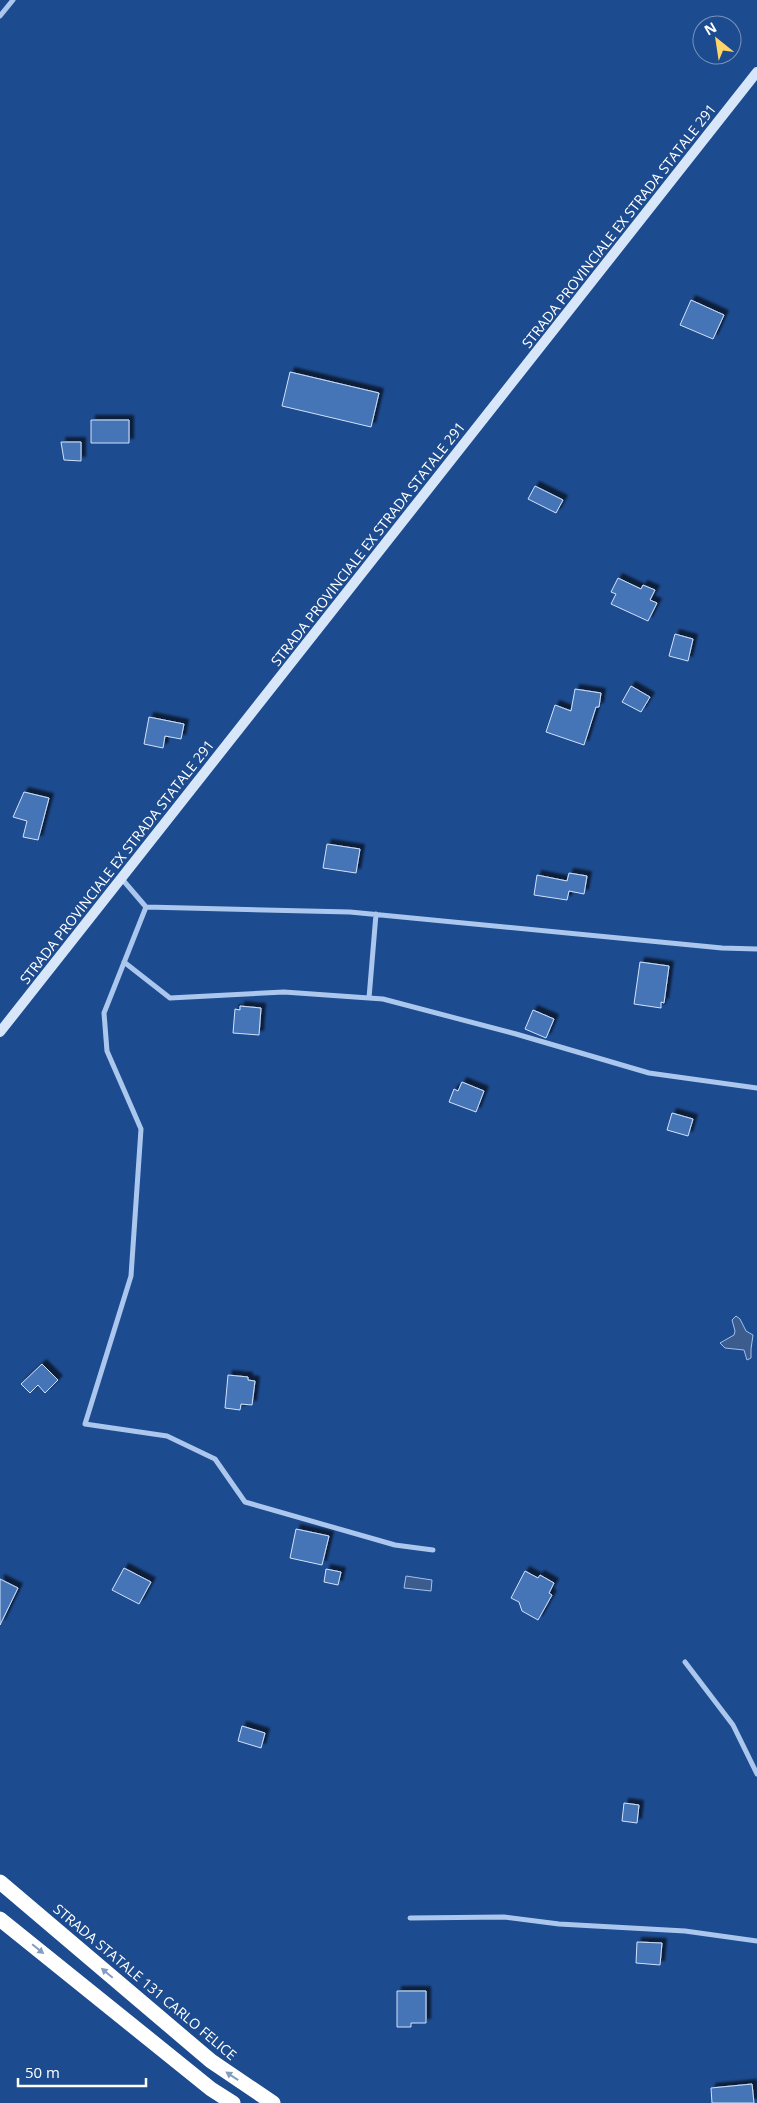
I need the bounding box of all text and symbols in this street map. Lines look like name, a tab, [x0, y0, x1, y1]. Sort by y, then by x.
north arrow	[692, 15, 742, 65]
text: N	[701, 17, 720, 39]
street label: STRADA PROVINCIALE EX STRADA STATALE 291	[517, 100, 720, 352]
street label: STRADA PROVINCIALE EX STRADA STATALE 291	[266, 418, 469, 670]
street label: STRADA PROVINCIALE EX STRADA STATALE 291	[15, 736, 218, 988]
street label: STRADA STATALE 131 CARLO FELICE	[50, 1899, 241, 2064]
one-way arrow	[31, 1944, 44, 1955]
one-way arrow	[101, 1967, 114, 1978]
scale bar	[18, 2056, 145, 2088]
text: 50 m	[25, 2062, 60, 2082]
one-way arrow	[226, 2071, 239, 2081]

